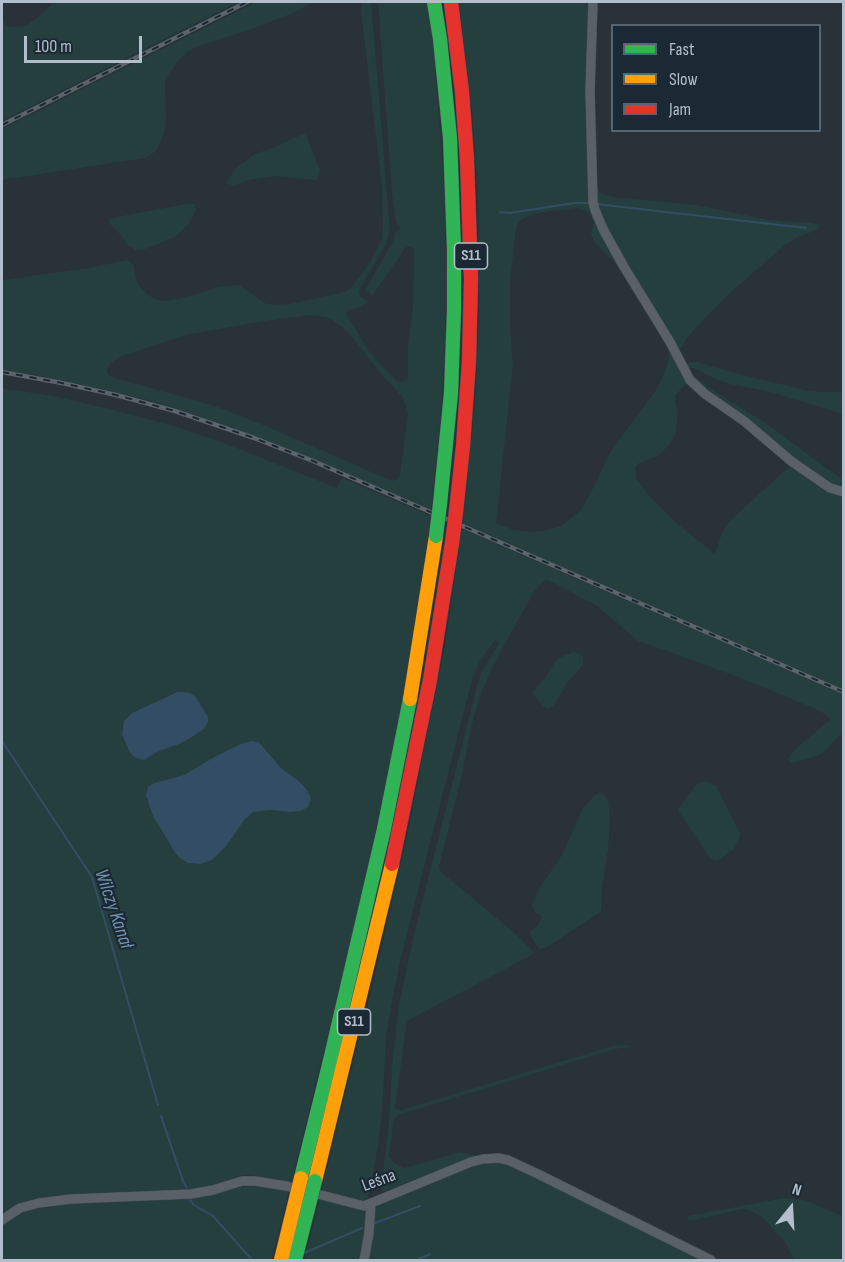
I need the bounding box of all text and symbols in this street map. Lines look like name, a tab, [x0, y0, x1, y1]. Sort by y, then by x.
scale bar	[27, 24, 146, 62]
legend	[611, 24, 821, 132]
text: 100 m	[35, 36, 72, 57]
text: Fast	[669, 39, 694, 60]
text: Slow	[669, 69, 698, 90]
text: Jam	[669, 99, 691, 120]
road number: S11	[454, 243, 488, 269]
water label: Wilczy Kanał	[88, 866, 138, 952]
road number: S11	[338, 1009, 370, 1035]
street label: Leśna	[359, 1165, 399, 1197]
north arrow	[761, 1178, 821, 1238]
text: N	[790, 1180, 804, 1201]

